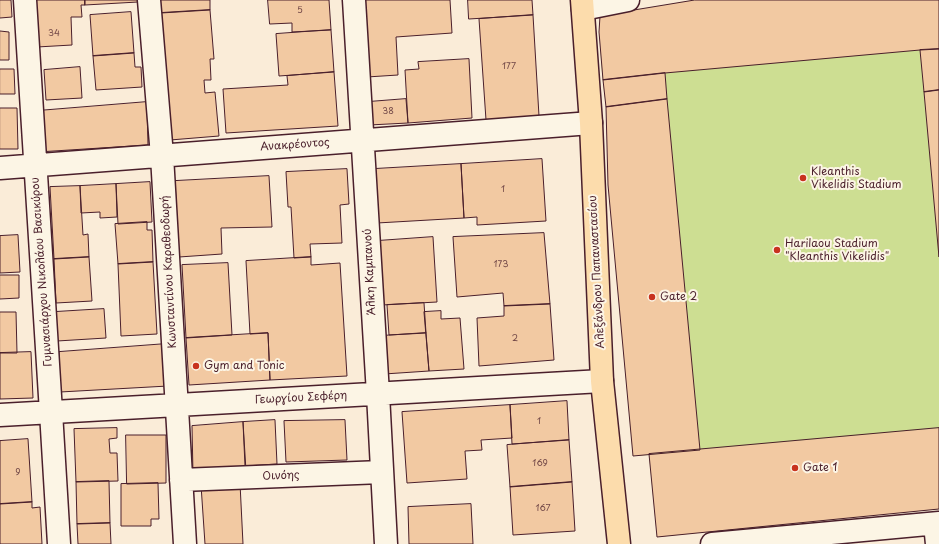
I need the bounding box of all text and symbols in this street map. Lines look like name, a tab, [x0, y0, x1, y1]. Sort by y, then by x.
house number: 5	[297, 6, 303, 16]
house number: 34	[48, 29, 60, 39]
house number: 177	[502, 62, 516, 72]
house number: 38	[382, 107, 394, 117]
street label: Ανακρέοντος	[260, 136, 330, 154]
place label: Kleanthis Vikelidis Stadium	[811, 165, 901, 191]
marker: Kleanthis Vikelidis Stadium	[798, 173, 808, 183]
street label: Γυμνασιάρχου Νικολάου Βασικύρου	[29, 177, 55, 367]
house number: 1	[501, 185, 505, 195]
street label: Κωνσταντίνου Καραθεοδωρή	[158, 195, 180, 349]
street label: Αλεξάνδρου Παπαναστασίου	[586, 195, 608, 349]
street label: Άλκη Καμπανού	[361, 228, 379, 316]
place label: Harilaou Stadium "Kleanthis Vikelidis"	[785, 237, 889, 263]
marker: Harilaou Stadium "Kleanthis Vikelidis"	[772, 245, 782, 255]
house number: 173	[494, 260, 508, 270]
place label: Gate 2	[660, 290, 697, 304]
marker: Gate 2	[647, 292, 657, 302]
house number: 2	[512, 334, 518, 344]
place label: Gym and Tonic	[204, 359, 285, 373]
marker: Gym and Tonic	[191, 361, 201, 371]
street label: Γεωργίου Σεφέρη	[254, 389, 348, 407]
house number: 1	[537, 417, 541, 427]
house number: 169	[532, 459, 548, 469]
place label: Gate 1	[803, 461, 837, 475]
marker: Gate 1	[790, 463, 800, 473]
house number: 9	[15, 468, 21, 478]
street label: Οινόης	[262, 469, 300, 483]
house number: 167	[536, 504, 550, 514]

